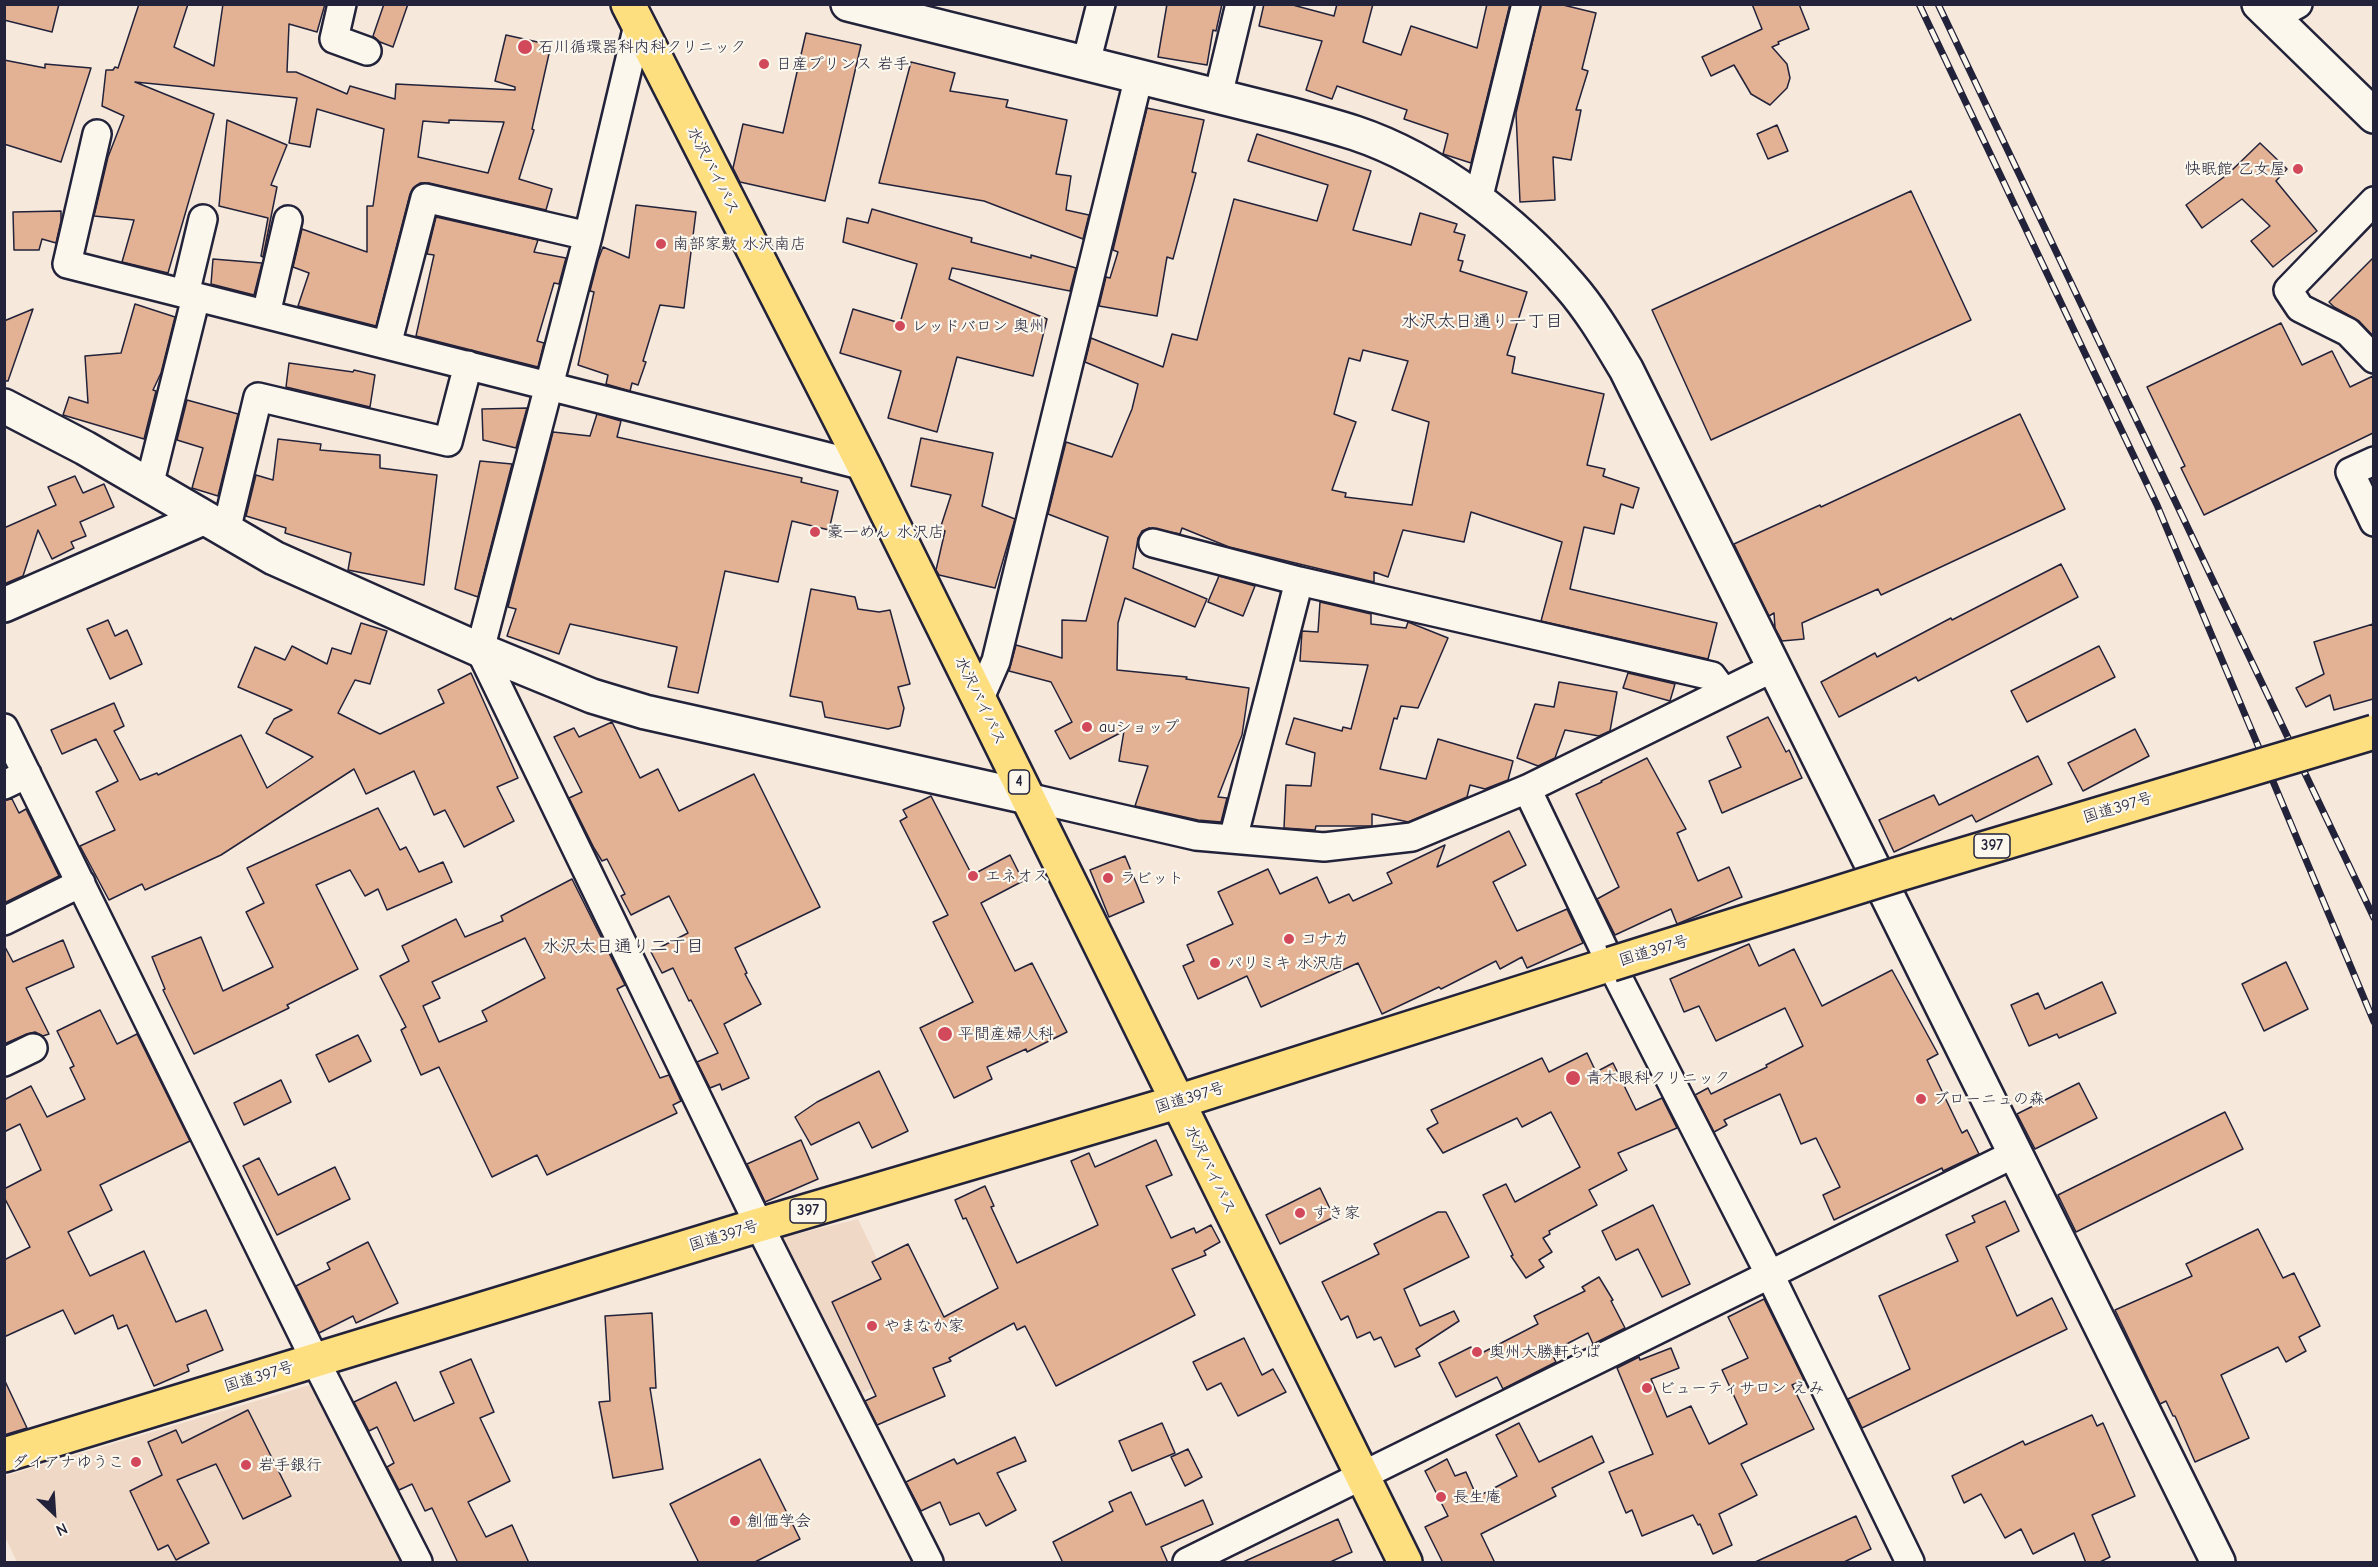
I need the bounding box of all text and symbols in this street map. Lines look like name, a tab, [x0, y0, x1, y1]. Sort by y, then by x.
place label: 石川循環器科内科クリニック	[538, 37, 746, 57]
marker: 石川循環器科内科クリニック	[516, 38, 534, 56]
place label: 日産プリンス 岩手	[776, 54, 909, 74]
marker: 日産プリンス 岩手	[757, 57, 771, 71]
street label: 水沢バイパス	[683, 124, 743, 218]
place label: 快眠館 乙女屋	[2185, 159, 2286, 179]
marker: 快眠館 乙女屋	[2291, 162, 2305, 176]
place label: 南部家敷 水沢南店	[673, 234, 806, 254]
marker: 南部家敷 水沢南店	[654, 237, 668, 251]
district label: 水沢太日通り一丁目	[1401, 311, 1563, 333]
place label: レッドバロン 奥州	[912, 316, 1045, 336]
marker: レッドバロン 奥州	[893, 319, 907, 333]
place label: 豪一めん 水沢店	[827, 522, 944, 542]
marker: 豪一めん 水沢店	[808, 525, 822, 539]
street label: 水沢バイパス	[950, 654, 1010, 748]
place label: auショップ	[1099, 717, 1179, 737]
marker: auショップ	[1080, 720, 1094, 734]
road number: 4	[1008, 770, 1030, 794]
street label: 国道397号	[2081, 788, 2155, 828]
road number: 397	[1974, 834, 2010, 858]
place label: エネオス	[985, 866, 1049, 886]
place label: ラビット	[1120, 868, 1184, 888]
marker: エネオス	[966, 869, 980, 883]
marker: ラビット	[1101, 871, 1115, 885]
place label: コナカ	[1301, 929, 1349, 949]
street label: 国道397号	[1617, 931, 1691, 971]
marker: コナカ	[1282, 932, 1296, 946]
district label: 水沢太日通り二丁目	[542, 936, 704, 958]
place label: パリミキ 水沢店	[1227, 953, 1344, 973]
marker: パリミキ 水沢店	[1208, 956, 1222, 970]
place label: 平間産婦人科	[958, 1024, 1054, 1044]
marker: 平間産婦人科	[936, 1025, 954, 1043]
place label: 青木眼科クリニック	[1586, 1068, 1730, 1088]
marker: 青木眼科クリニック	[1564, 1069, 1582, 1087]
street label: 国道397号	[1153, 1078, 1227, 1118]
place label: ブローニュの森	[1933, 1089, 2045, 1109]
marker: ブローニュの森	[1914, 1092, 1928, 1106]
street label: 水沢バイパス	[1180, 1123, 1240, 1217]
road number: 397	[790, 1199, 826, 1223]
place label: すき家	[1312, 1203, 1360, 1223]
marker: すき家	[1293, 1206, 1307, 1220]
street label: 国道397号	[687, 1216, 761, 1256]
place label: やまなか家	[884, 1316, 964, 1336]
marker: やまなか家	[865, 1319, 879, 1333]
place label: 奥州大勝軒ちば	[1489, 1342, 1601, 1362]
marker: 奥州大勝軒ちば	[1470, 1345, 1484, 1359]
street label: 国道397号	[222, 1357, 296, 1397]
place label: ビューティサロン えみ	[1659, 1378, 1824, 1398]
marker: ビューティサロン えみ	[1640, 1381, 1654, 1395]
place label: ダイアナゆうこ	[12, 1452, 124, 1472]
marker: ダイアナゆうこ	[129, 1455, 143, 1469]
place label: 岩手銀行	[258, 1455, 322, 1475]
marker: 岩手銀行	[239, 1458, 253, 1472]
north arrow	[24, 1483, 84, 1543]
place label: 長生庵	[1453, 1487, 1501, 1507]
marker: 長生庵	[1434, 1490, 1448, 1504]
place label: 創価学会	[747, 1511, 811, 1531]
marker: 創価学会	[728, 1514, 742, 1528]
text: N	[53, 1519, 70, 1540]

